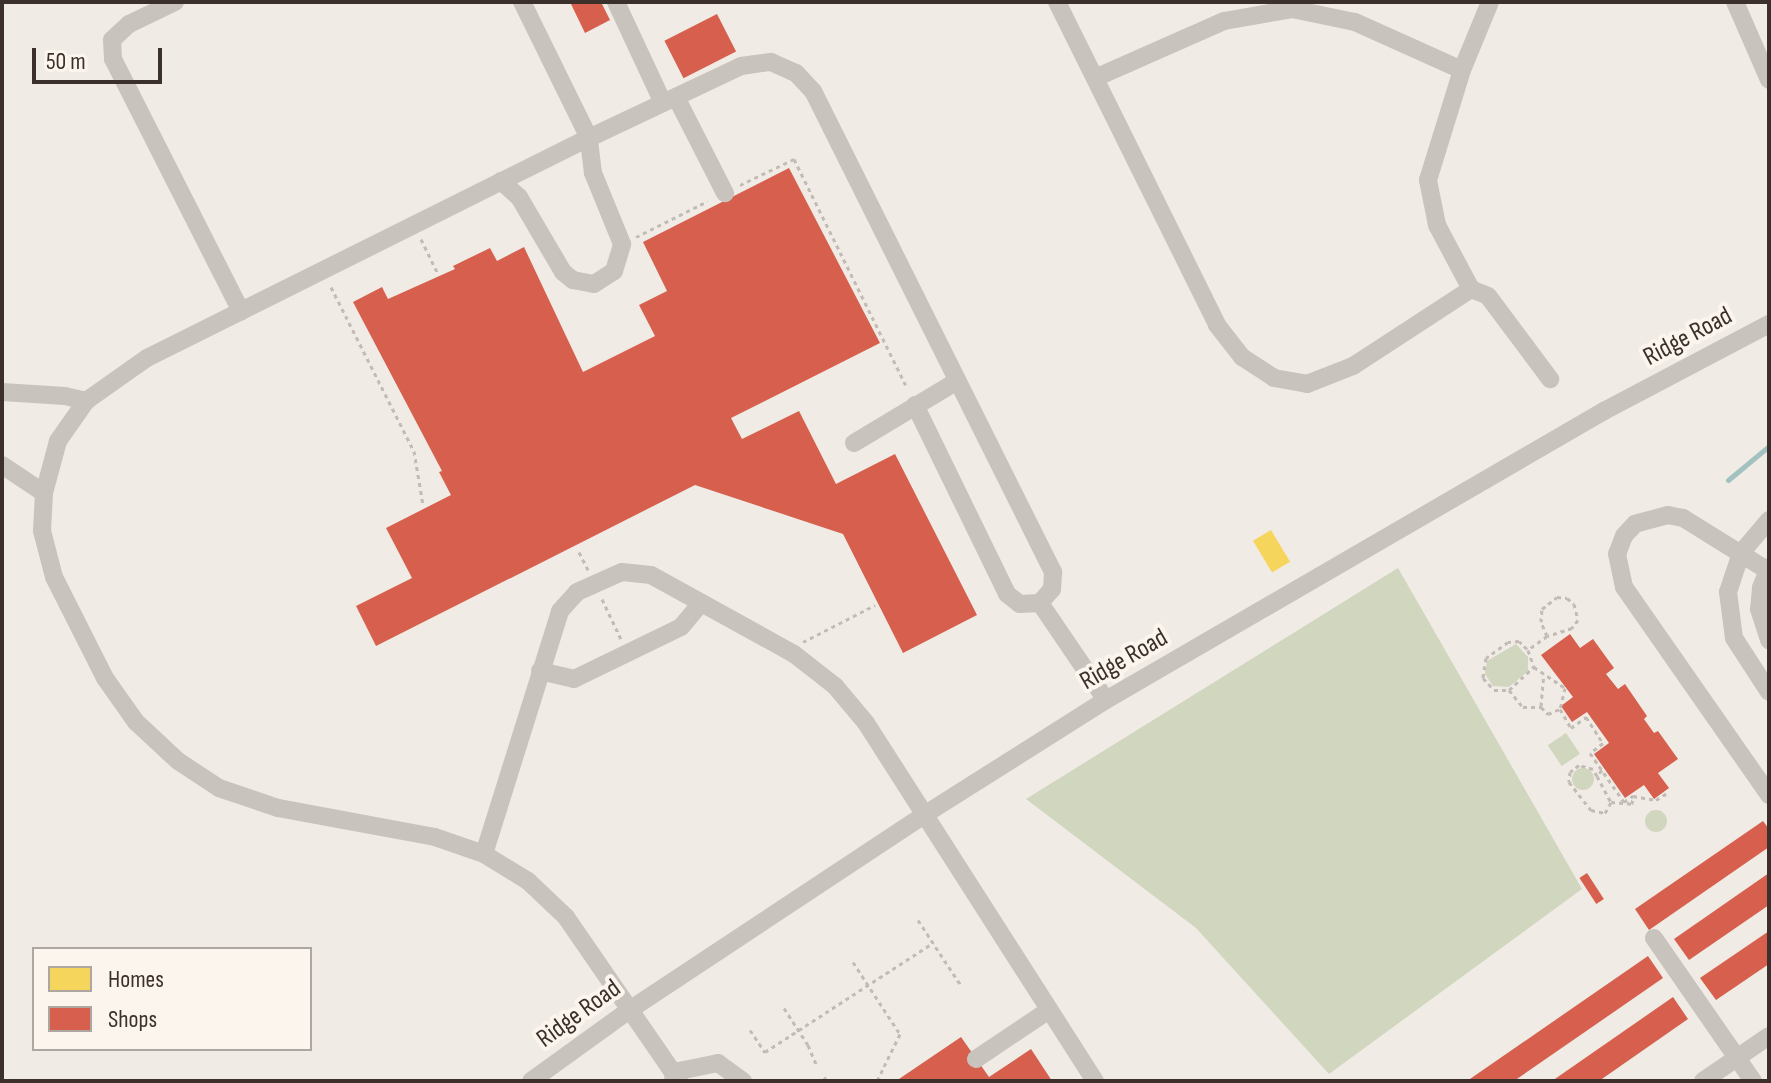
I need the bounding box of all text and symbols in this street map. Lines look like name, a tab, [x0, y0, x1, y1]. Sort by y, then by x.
scale bar	[36, 32, 166, 82]
text: 50 m	[46, 47, 86, 76]
street label: Ridge Road	[1638, 301, 1738, 373]
street label: Ridge Road	[1075, 623, 1173, 697]
legend	[32, 947, 312, 1051]
text: Homes	[108, 965, 164, 994]
street label: Ridge Road	[531, 973, 627, 1055]
text: Shops	[108, 1005, 157, 1034]

